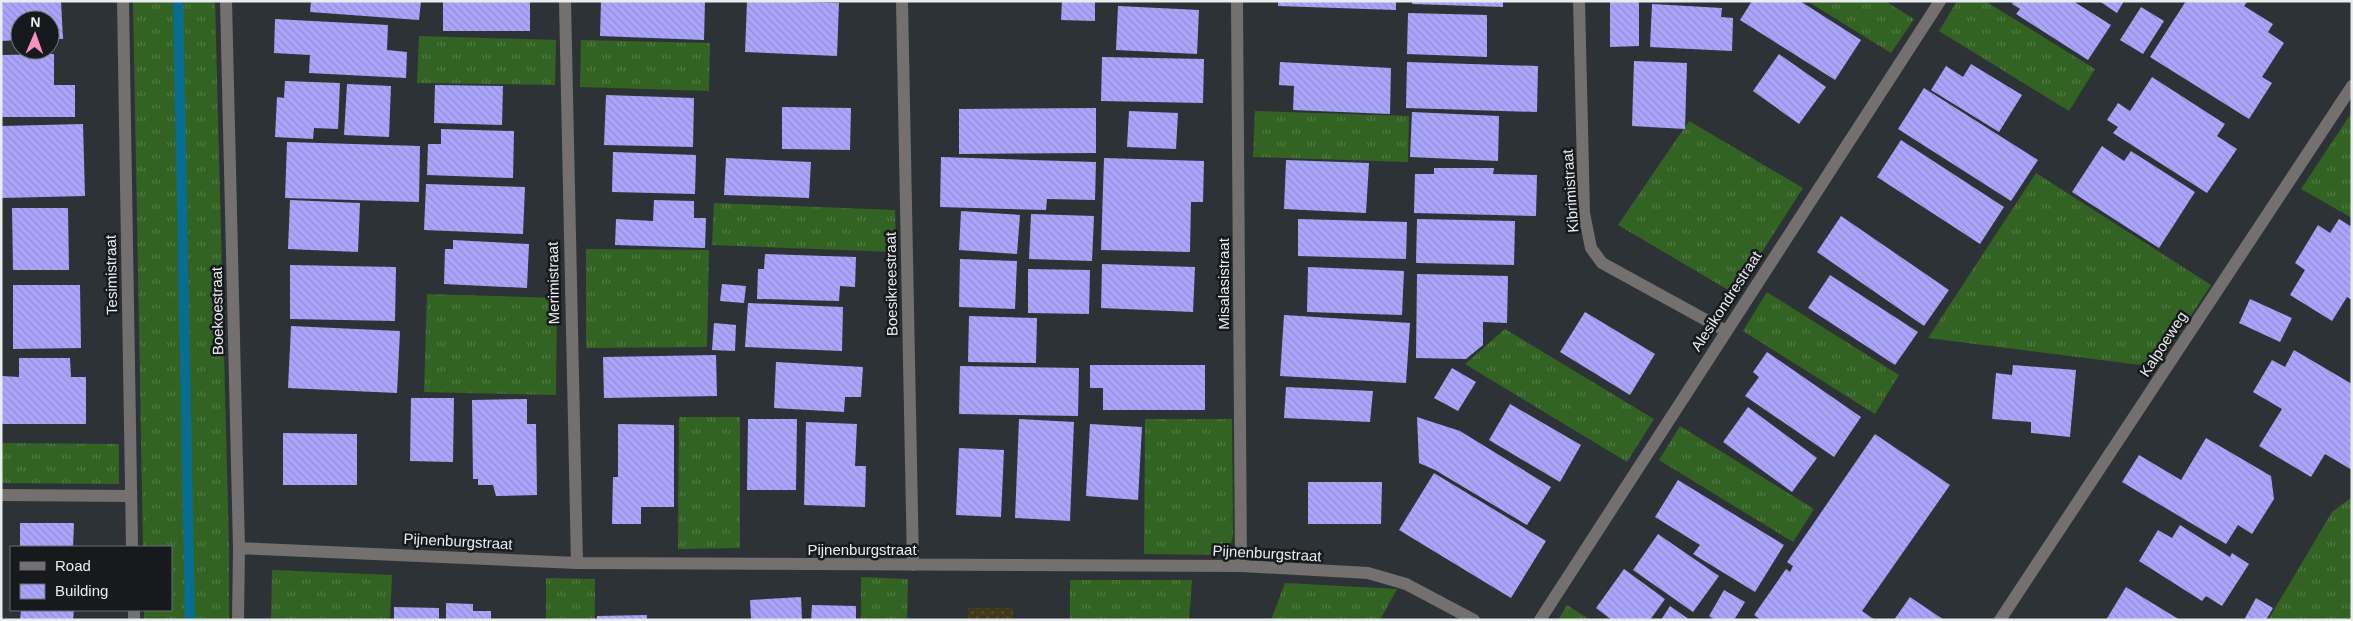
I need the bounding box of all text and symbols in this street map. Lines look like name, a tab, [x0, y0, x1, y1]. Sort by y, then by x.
north arrow	[10, 10, 60, 60]
text: N	[30, 14, 41, 30]
street label: Kibrimistraat	[1559, 148, 1581, 233]
street label: Boesikreestraat	[882, 231, 900, 336]
street label: Tesimistraat	[102, 234, 120, 315]
street label: Misalasistraat	[1215, 237, 1232, 330]
street label: Merimistraat	[544, 241, 562, 324]
street label: Alesikondrestraat	[1687, 247, 1765, 354]
street label: Boekoestraat	[208, 266, 226, 355]
street label: Kalpoeweg	[2136, 308, 2190, 380]
street label: Pijnenburgstraat	[403, 530, 514, 552]
street label: Pijnenburgstraat	[807, 541, 917, 558]
street label: Pijnenburgstraat	[1212, 542, 1323, 564]
legend	[10, 546, 172, 611]
text: Road	[55, 557, 91, 574]
text: Building	[55, 582, 108, 599]

